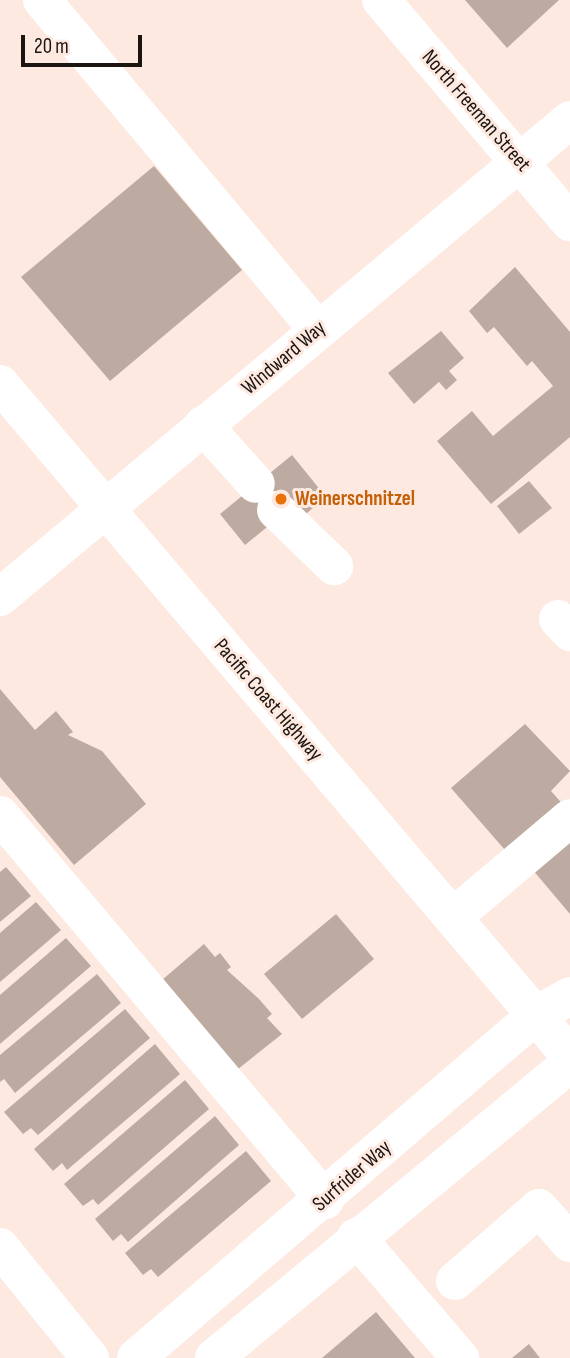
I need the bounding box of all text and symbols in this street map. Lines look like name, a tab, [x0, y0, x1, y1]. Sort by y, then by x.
scale bar	[24, 21, 145, 65]
text: 20 m	[34, 34, 69, 59]
street label: North Freeman Street	[416, 45, 536, 177]
street label: Windward Way	[237, 316, 331, 400]
place label: Weinerschnitzel	[295, 486, 415, 512]
marker: Weinerschnitzel	[273, 491, 289, 507]
street label: Pacific Coast Highway	[208, 634, 328, 766]
street label: Surfrider Way	[308, 1135, 396, 1217]

